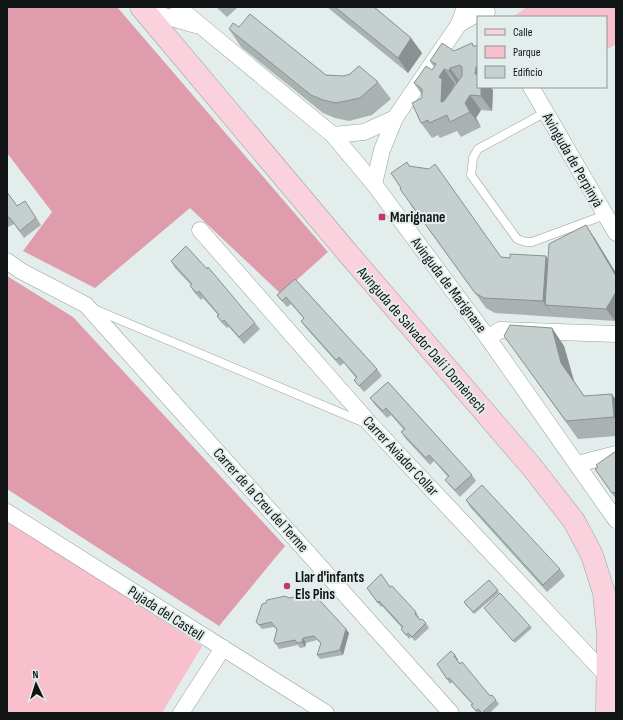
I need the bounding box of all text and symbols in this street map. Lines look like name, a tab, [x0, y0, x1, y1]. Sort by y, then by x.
legend	[477, 16, 607, 88]
text: Calle	[513, 25, 533, 40]
text: Parque	[513, 45, 541, 60]
text: Edificio	[513, 65, 542, 80]
street label: Avinguda de Perpinyà	[537, 109, 607, 211]
place label: Marignane	[390, 208, 446, 227]
marker: Marignane	[377, 212, 387, 222]
street label: Avinguda de Marignane	[406, 233, 491, 337]
street label: Avinguda de Salvador Dalí i Domènech	[352, 262, 491, 418]
street label: Carrer Aviador Collar	[359, 412, 443, 501]
street label: Carrer de la Creu del Terme	[209, 444, 313, 556]
place label: Llar d'infants Els Pins	[295, 568, 364, 604]
marker: Llar d'infants Els Pins	[282, 581, 292, 591]
street label: Pujada del Castell	[124, 582, 207, 645]
north arrow	[16, 664, 56, 704]
text: N	[32, 668, 39, 681]

